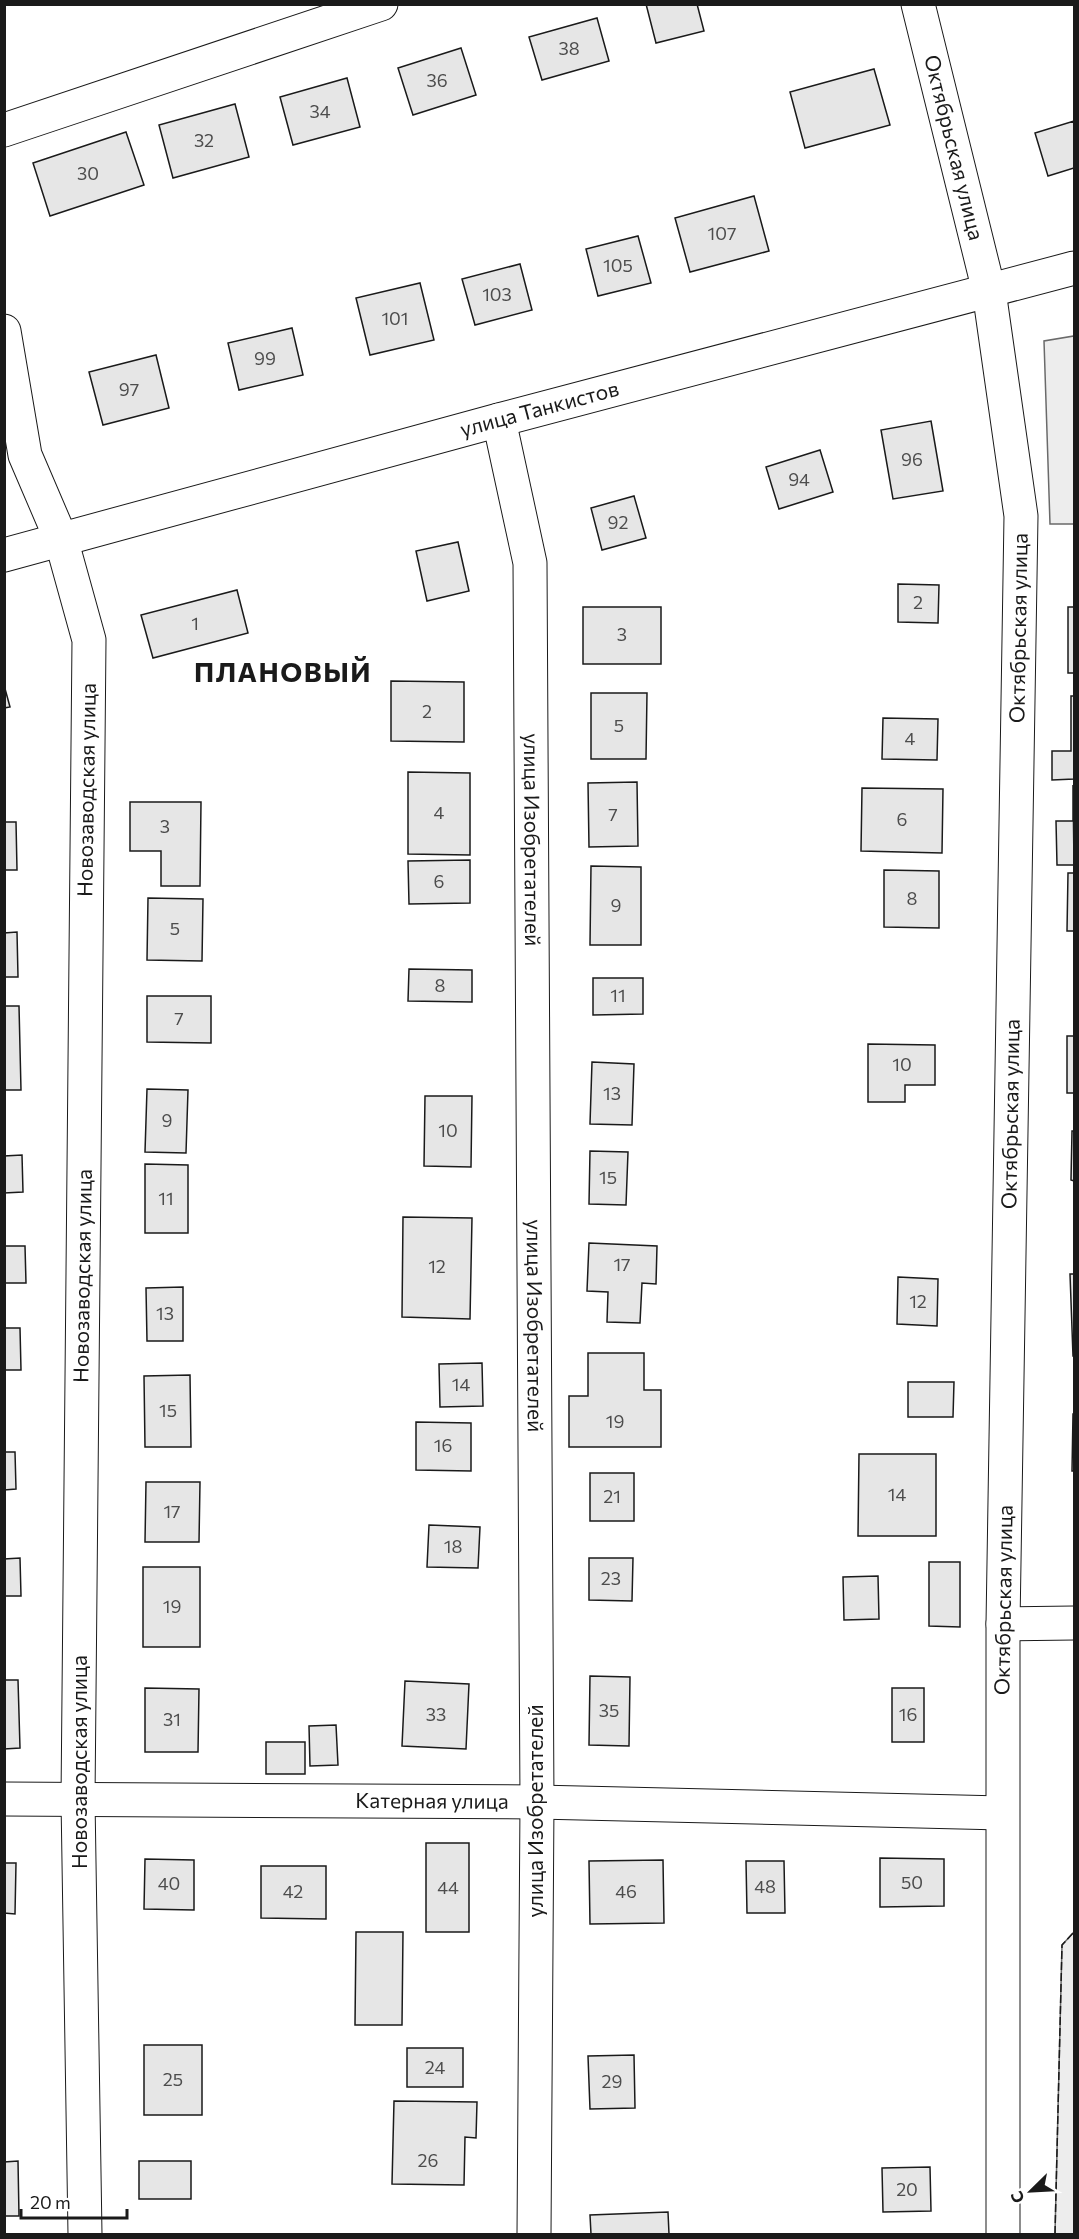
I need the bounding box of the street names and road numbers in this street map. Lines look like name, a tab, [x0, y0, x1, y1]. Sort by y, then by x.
street label: Октябрьская улица	[920, 52, 990, 243]
street label: улица Танкистов	[457, 375, 621, 441]
street label: Октябрьская улица	[1003, 533, 1032, 723]
street label: Новозаводская улица	[71, 683, 100, 897]
street label: улица Изобретателей	[520, 733, 546, 946]
street label: Октябрьская улица	[995, 1019, 1024, 1209]
street label: Новозаводская улица	[67, 1169, 96, 1383]
street label: улица Изобретателей	[523, 1219, 549, 1432]
street label: Октябрьская улица	[988, 1505, 1017, 1695]
street label: Новозаводская улица	[66, 1655, 91, 1869]
street label: улица Изобретателей	[522, 1705, 547, 1917]
street label: Катерная улица	[355, 1787, 509, 1813]

